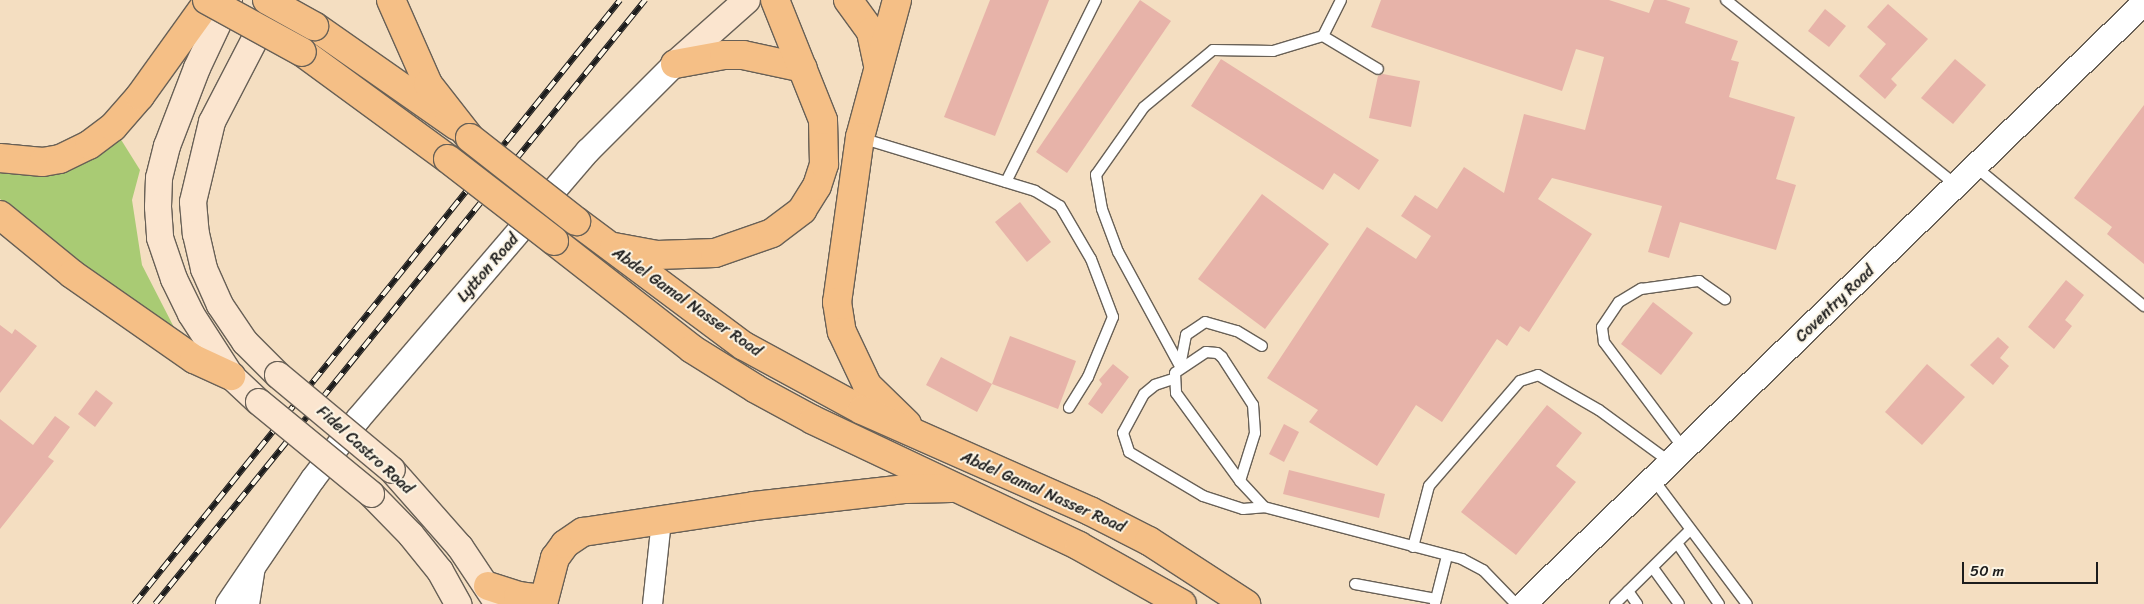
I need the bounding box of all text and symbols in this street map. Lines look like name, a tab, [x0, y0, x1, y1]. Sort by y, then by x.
street label: Lytton Road	[453, 230, 523, 306]
street label: Abdel Gamal Nasser Road	[608, 243, 766, 361]
street label: Coventry Road	[1792, 262, 1878, 346]
street label: Fidel Castro Road	[312, 401, 418, 499]
street label: Abdel Gamal Nasser Road	[957, 447, 1129, 537]
scale bar	[1964, 552, 2100, 584]
text: 50 m	[1970, 558, 2004, 584]

